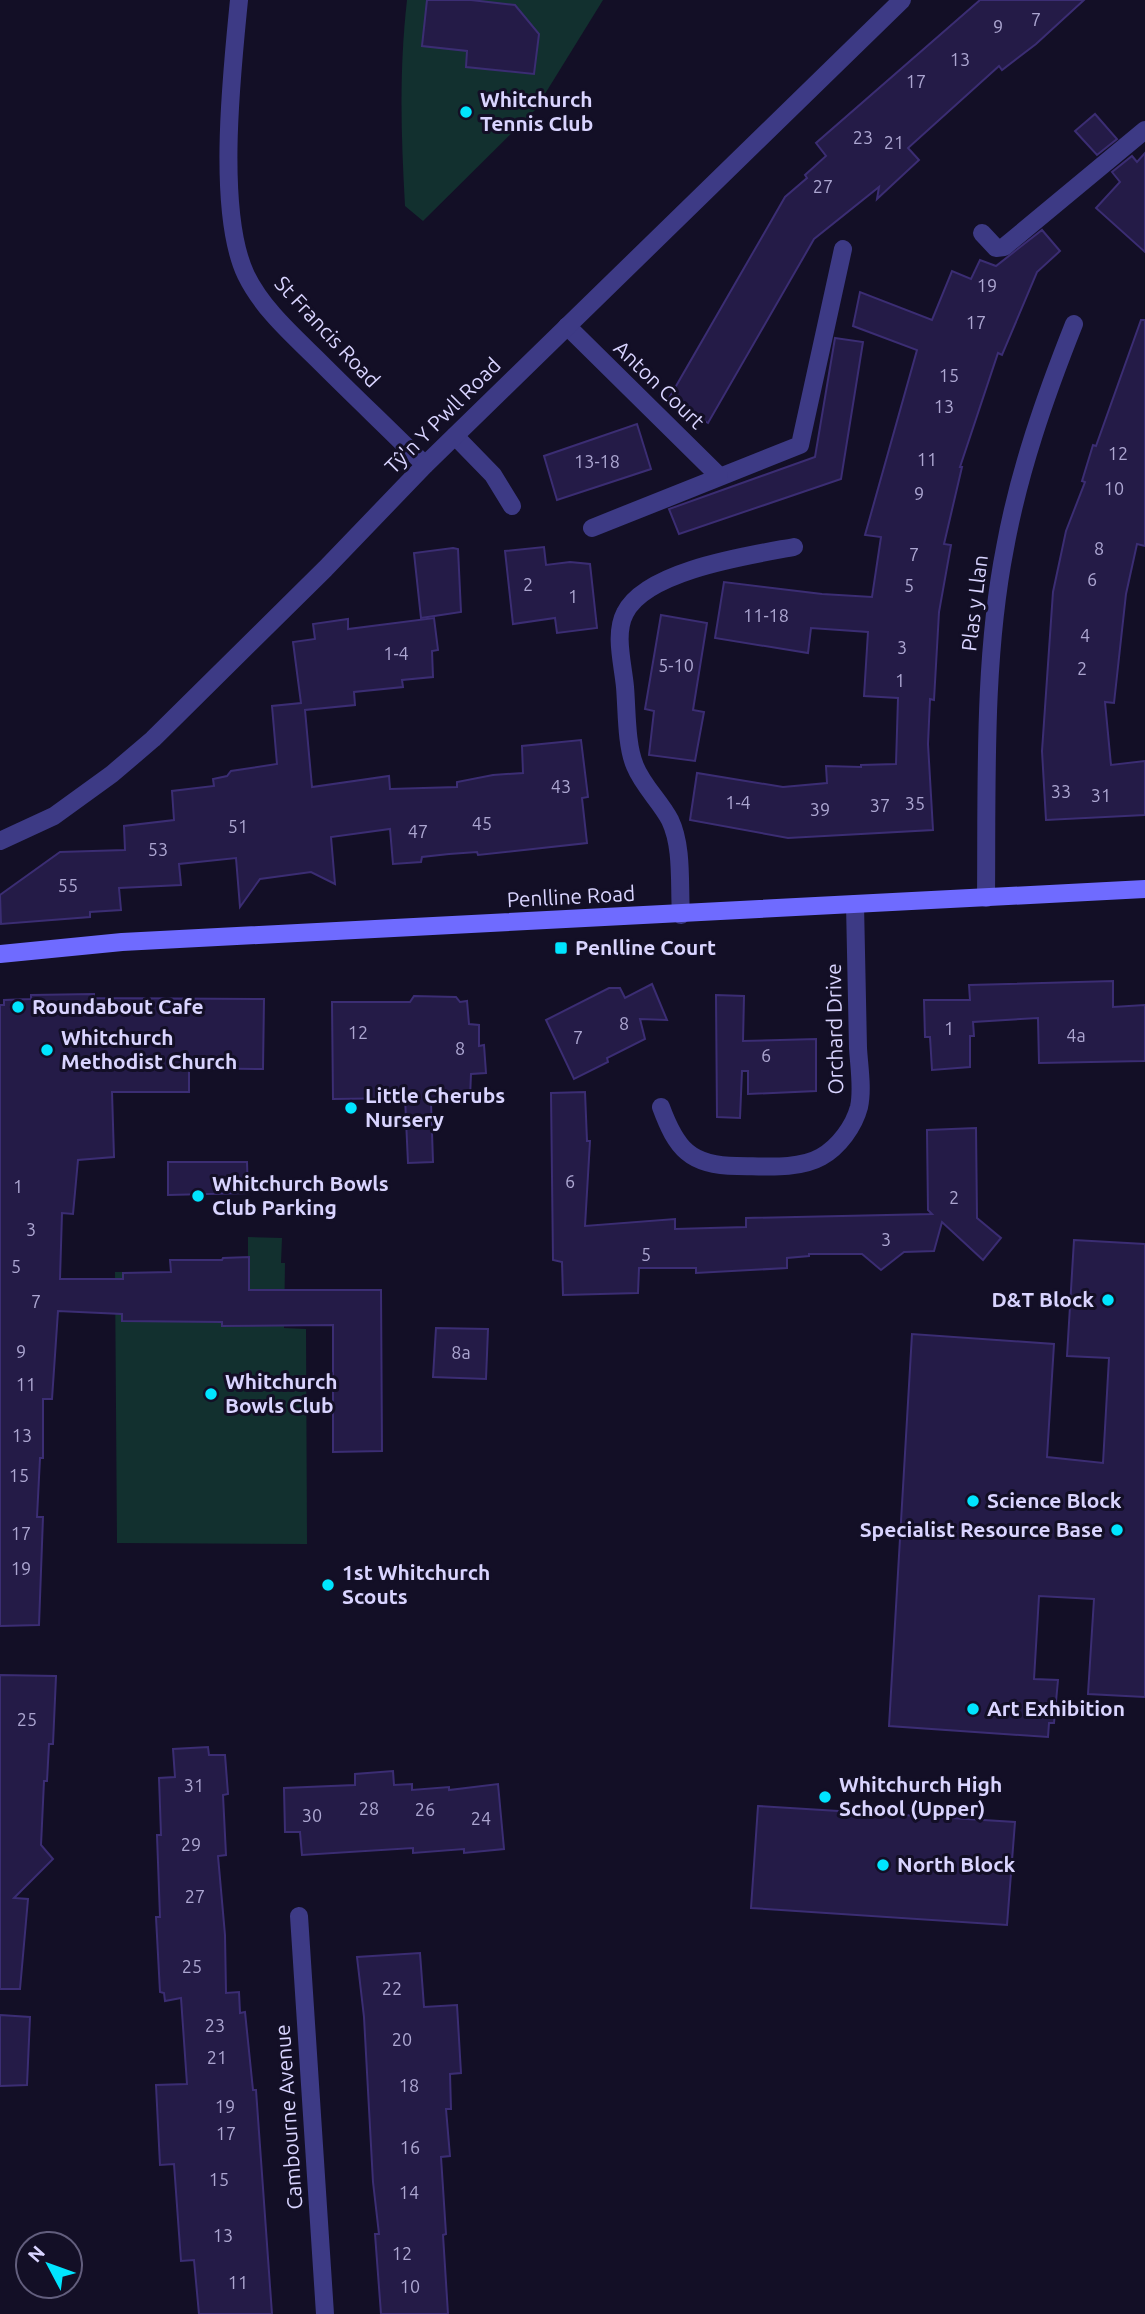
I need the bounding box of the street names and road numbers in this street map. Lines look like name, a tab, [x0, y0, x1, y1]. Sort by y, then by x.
street label: St Francis Road	[270, 271, 385, 392]
street label: Anton Court	[610, 335, 710, 433]
street label: Tŷ'n Y Pwll Road	[380, 353, 505, 478]
street label: Plas y Llan	[956, 553, 992, 652]
street label: Penlline Road	[506, 881, 636, 911]
street label: Orchard Drive	[821, 963, 847, 1095]
street label: Cambourne Avenue	[270, 2024, 306, 2210]

